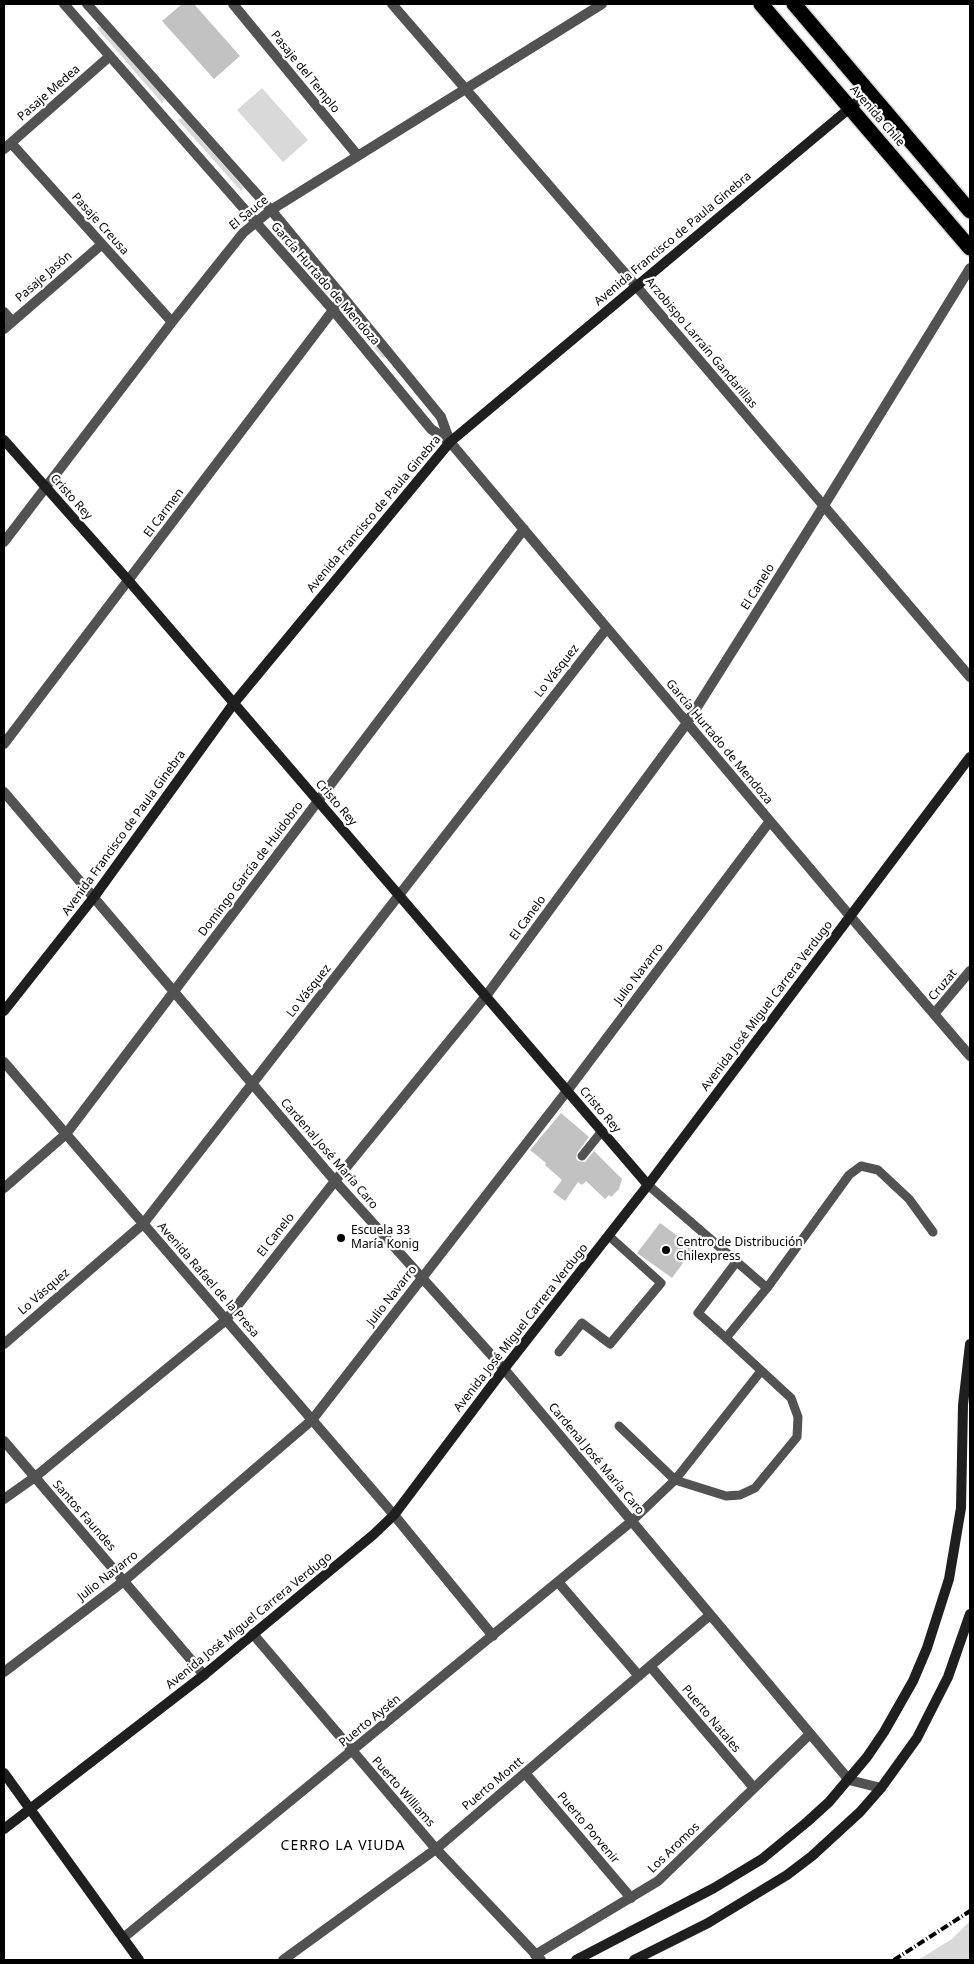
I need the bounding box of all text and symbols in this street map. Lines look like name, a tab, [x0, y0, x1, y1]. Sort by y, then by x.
street label: Pasaje del Templo	[268, 28, 342, 116]
street label: Pasaje Medea	[15, 62, 83, 124]
street label: Avenida Chile	[847, 83, 907, 149]
street label: Avenida Francisco de Paula Ginebra	[592, 169, 754, 309]
street label: Pasaje Creusa	[68, 190, 132, 258]
street label: El Sauce	[227, 193, 271, 233]
street label: García Hurtado de Mendoza	[268, 220, 382, 348]
street label: Pasaje Jasón	[13, 249, 75, 305]
street label: Arzobispo Larraín Gandarillas	[642, 275, 760, 411]
street label: Avenida Francisco de Paula Ginebra	[304, 433, 444, 595]
street label: Cristo Rey	[47, 471, 95, 523]
street label: El Carmen	[141, 486, 187, 540]
street label: El Canelo	[738, 561, 778, 613]
street label: Lo Vásquez	[532, 642, 582, 700]
street label: García Hurtado de Mendoza	[663, 677, 775, 807]
street label: Avenida Francisco de Paula Ginebra	[59, 748, 189, 918]
street label: Cristo Rey	[312, 777, 360, 829]
street label: Domingo García de Huidobro	[196, 799, 306, 939]
street label: El Canelo	[507, 893, 549, 943]
street label: Avenida José Miguel Carrera Verdugo	[698, 918, 836, 1094]
street label: Julio Navarro	[611, 941, 667, 1007]
street label: Lo Vásquez	[284, 962, 334, 1020]
street label: Cruzat	[926, 966, 960, 1004]
street label: Cristo Rey	[576, 1084, 624, 1136]
street label: Cardenal José María Caro	[277, 1096, 381, 1212]
street label: El Canelo	[254, 1210, 298, 1260]
street label: Avenida Rafael de la Presa	[154, 1220, 262, 1340]
place label: Escuela 33 María Konig	[351, 1224, 419, 1252]
marker: Escuela 33 María Konig	[335, 1232, 347, 1244]
place label: Centro de Distribución Chilexpress	[676, 1236, 803, 1264]
street label: Avenida José Miguel Carrera Verdugo	[451, 1241, 591, 1415]
marker: Centro de Distribución Chilexpress	[660, 1244, 672, 1256]
street label: Julio Navarro	[364, 1263, 420, 1329]
street label: Lo Vásquez	[15, 1266, 73, 1318]
street label: Cardenal José María Caro	[545, 1400, 647, 1518]
street label: Santos Faundes	[49, 1478, 119, 1554]
street label: Julio Navarro	[75, 1548, 141, 1604]
street label: Avenida José Miguel Carrera Verdugo	[163, 1550, 335, 1692]
street label: Puerto Natales	[679, 1682, 743, 1756]
street label: Puerto Aysén	[336, 1692, 404, 1750]
street label: Puerto Williams	[369, 1754, 437, 1830]
street label: Puerto Montt	[460, 1754, 526, 1814]
street label: Puerto Porvenir	[554, 1789, 622, 1867]
street label: Los Aromos	[645, 1820, 703, 1876]
district label: CERRO LA VIUDA	[279, 1838, 407, 1854]

